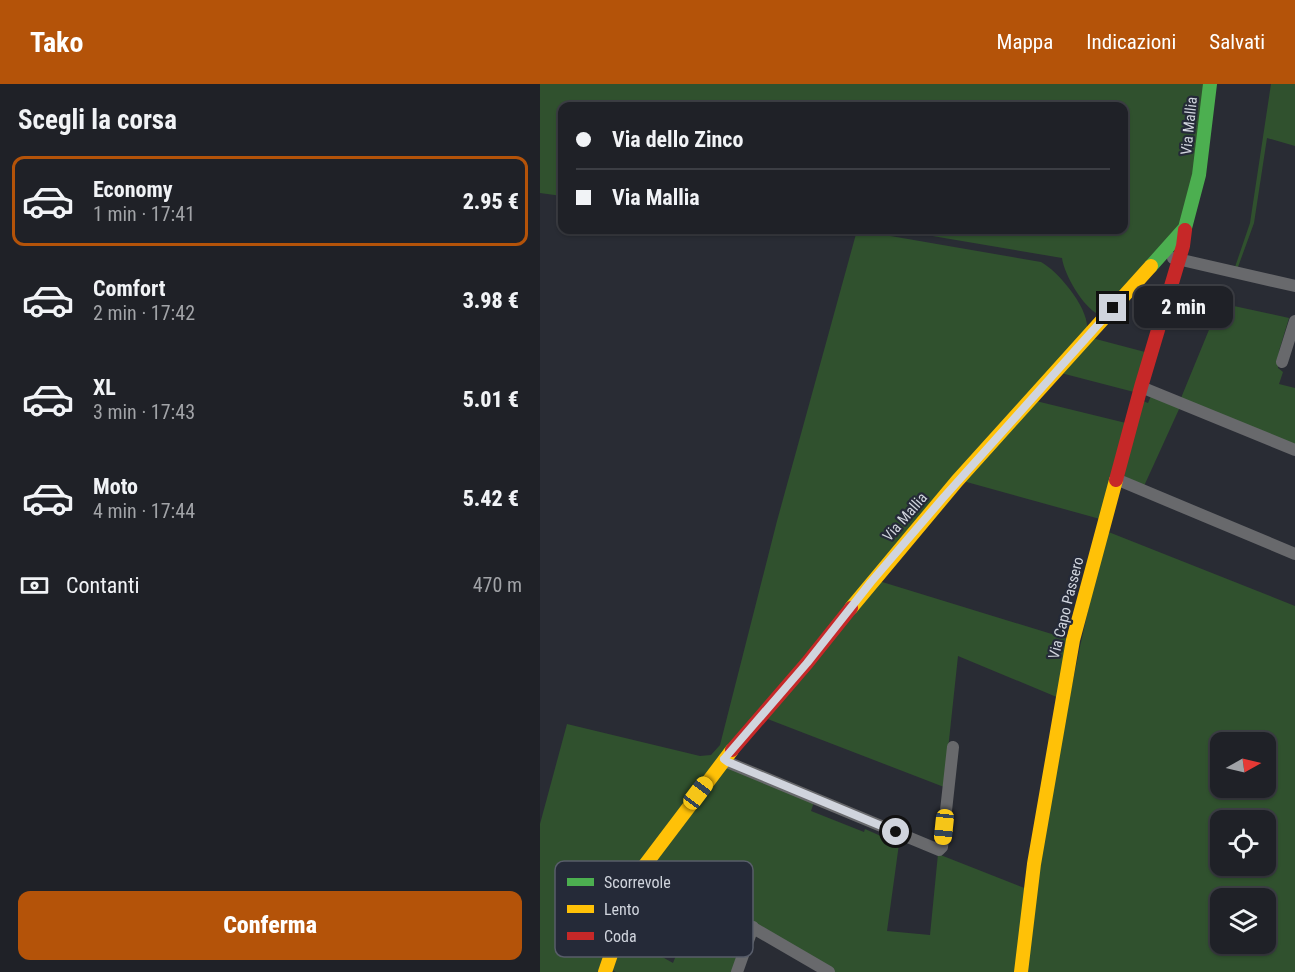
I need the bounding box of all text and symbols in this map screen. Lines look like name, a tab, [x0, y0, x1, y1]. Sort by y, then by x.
text: Tako	[30, 26, 83, 59]
text: Mappa	[997, 30, 1053, 54]
text: Indicazioni	[1086, 30, 1176, 54]
text: Salvati	[1209, 30, 1265, 54]
street label: Via Mallia	[1177, 96, 1201, 156]
text: Scegli la corsa	[18, 104, 177, 136]
text: Via dello Zinco	[612, 127, 743, 152]
icon: car	[21, 174, 75, 228]
text: Economy	[93, 177, 173, 202]
text: Via Mallia	[612, 185, 700, 210]
text: 2.95 €	[463, 189, 519, 214]
text: 1 min · 17:41	[93, 202, 195, 226]
icon: car	[21, 273, 75, 327]
text: Comfort	[93, 276, 166, 301]
callout: 2 min	[1134, 287, 1233, 329]
text: 3.98 €	[463, 288, 519, 313]
route end	[1099, 294, 1126, 321]
text: 2 min	[1161, 295, 1206, 319]
text: 2 min · 17:42	[93, 301, 195, 325]
icon: car	[21, 372, 75, 426]
text: XL	[93, 375, 116, 400]
text: 5.01 €	[463, 387, 519, 412]
text: 3 min · 17:43	[93, 400, 195, 424]
icon: car	[21, 471, 75, 525]
text: Moto	[93, 474, 138, 499]
text: 5.42 €	[463, 486, 519, 511]
street label: Via Mallia	[879, 489, 931, 545]
text: 4 min · 17:44	[93, 499, 195, 523]
street label: Via Capo Passero	[1045, 555, 1087, 661]
icon: cash	[18, 569, 51, 602]
text: Contanti	[66, 573, 139, 598]
text: 470 m	[473, 573, 522, 597]
north arrow	[1210, 732, 1276, 798]
map controls	[1210, 732, 1276, 954]
car	[680, 773, 716, 813]
car	[933, 808, 955, 846]
button: locate	[1210, 810, 1276, 876]
route start	[882, 818, 909, 845]
legend	[555, 861, 753, 957]
text: Scorrevole	[604, 873, 671, 892]
button: layers	[1210, 888, 1276, 954]
button: Conferma	[18, 891, 522, 960]
text: Lento	[604, 900, 639, 919]
text: Coda	[604, 927, 637, 946]

